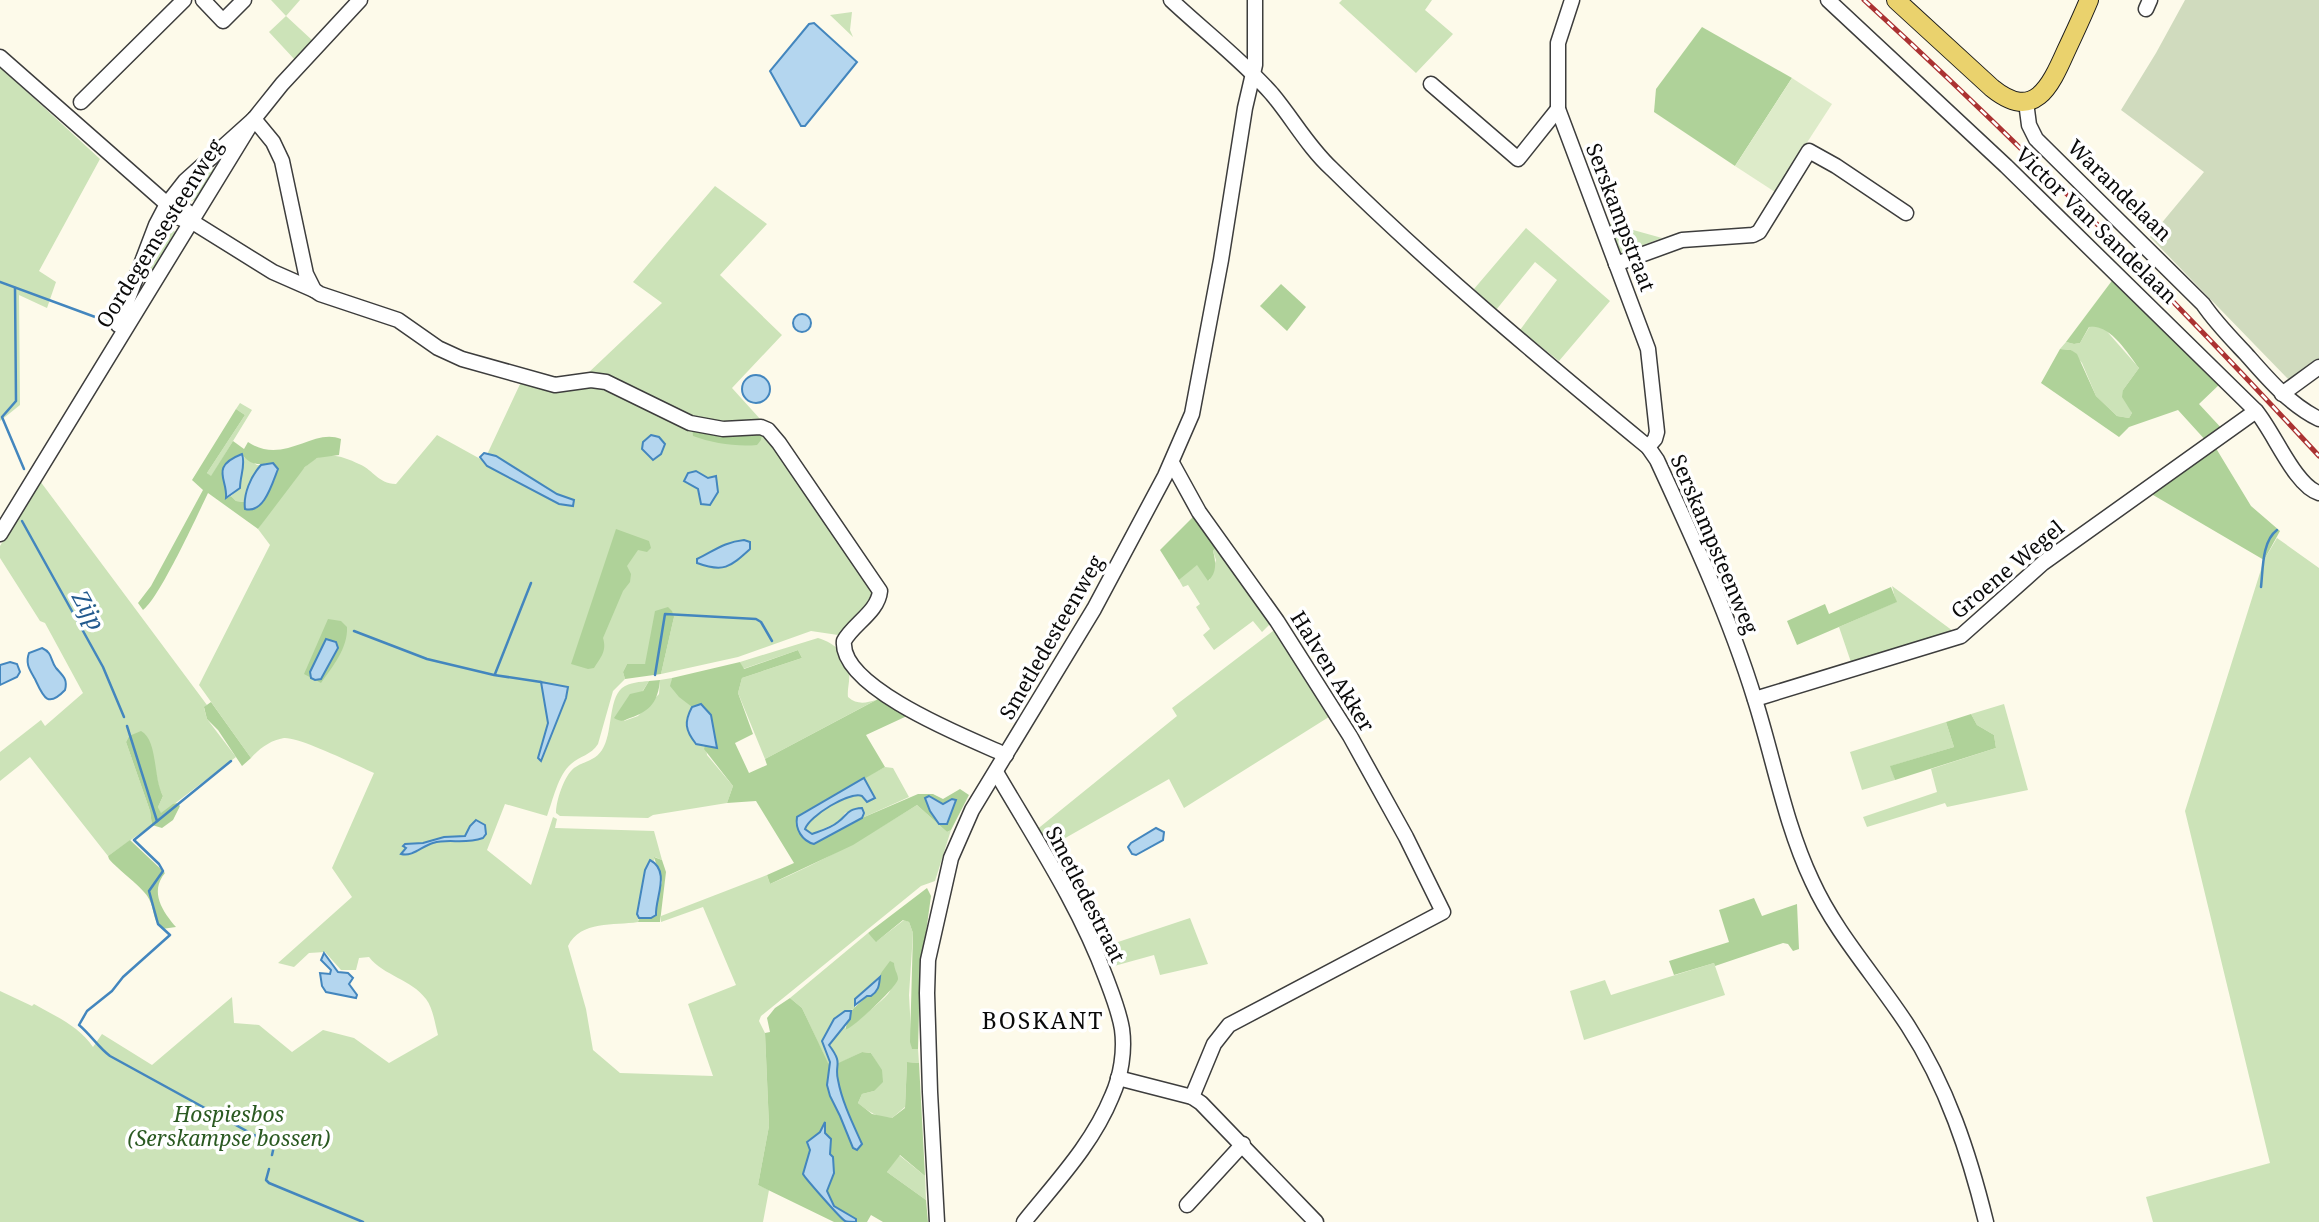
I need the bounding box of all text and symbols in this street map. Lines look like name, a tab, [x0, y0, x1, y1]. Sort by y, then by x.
street label: Oordegemsesteenweg	[89, 132, 229, 333]
street label: Warandelaan	[2062, 133, 2178, 247]
street label: Serskampstraat	[1580, 139, 1662, 295]
street label: Victor Van Sandelaan	[2010, 140, 2184, 310]
street label: Serskampsteenweg	[1665, 450, 1766, 639]
street label: Groene Wegel	[1945, 513, 2070, 625]
street label: Smetledesteenweg	[993, 549, 1110, 724]
water label: Zijp	[65, 583, 113, 636]
street label: Halven Akker	[1285, 605, 1381, 737]
street label: Smetledestraat	[1040, 821, 1132, 967]
district label: BOSKANT	[982, 1004, 1104, 1036]
park label: Hospiesbos (Serskampse bossen)	[128, 1100, 330, 1152]

